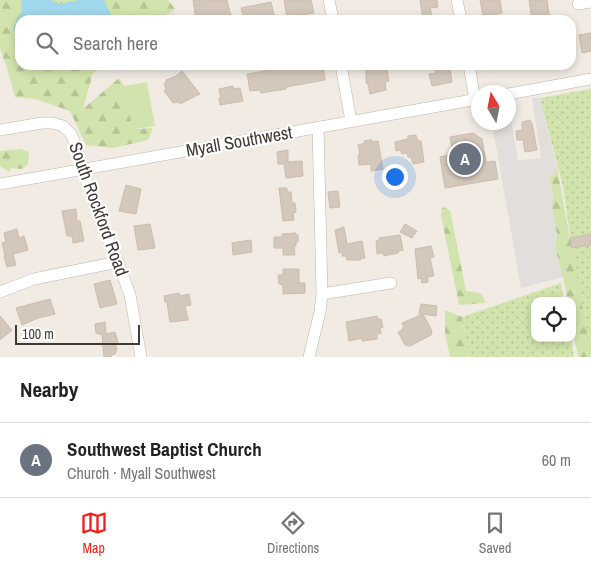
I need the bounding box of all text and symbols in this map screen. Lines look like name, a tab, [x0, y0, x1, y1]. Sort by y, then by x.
search box	[15, 15, 576, 70]
icon: search	[33, 29, 61, 57]
text: Search here	[73, 30, 158, 56]
north arrow	[471, 85, 516, 130]
street label: Myall Southwest	[184, 119, 294, 163]
street label: South Rockford Road	[63, 138, 135, 280]
pin: A	[449, 140, 481, 178]
your location	[382, 164, 408, 190]
map controls	[531, 297, 576, 342]
button: locate	[531, 297, 576, 342]
scale bar	[15, 322, 140, 345]
text: 100 m	[22, 325, 54, 343]
text: Nearby	[20, 375, 78, 404]
text: Southwest Baptist Church	[67, 436, 262, 462]
text: A	[31, 449, 41, 471]
text: 60 m	[542, 449, 571, 471]
text: Church · Myall Southwest	[67, 462, 216, 484]
tab: Map	[80, 509, 108, 557]
tab: Directions	[267, 509, 319, 557]
tab: Saved	[479, 509, 511, 557]

